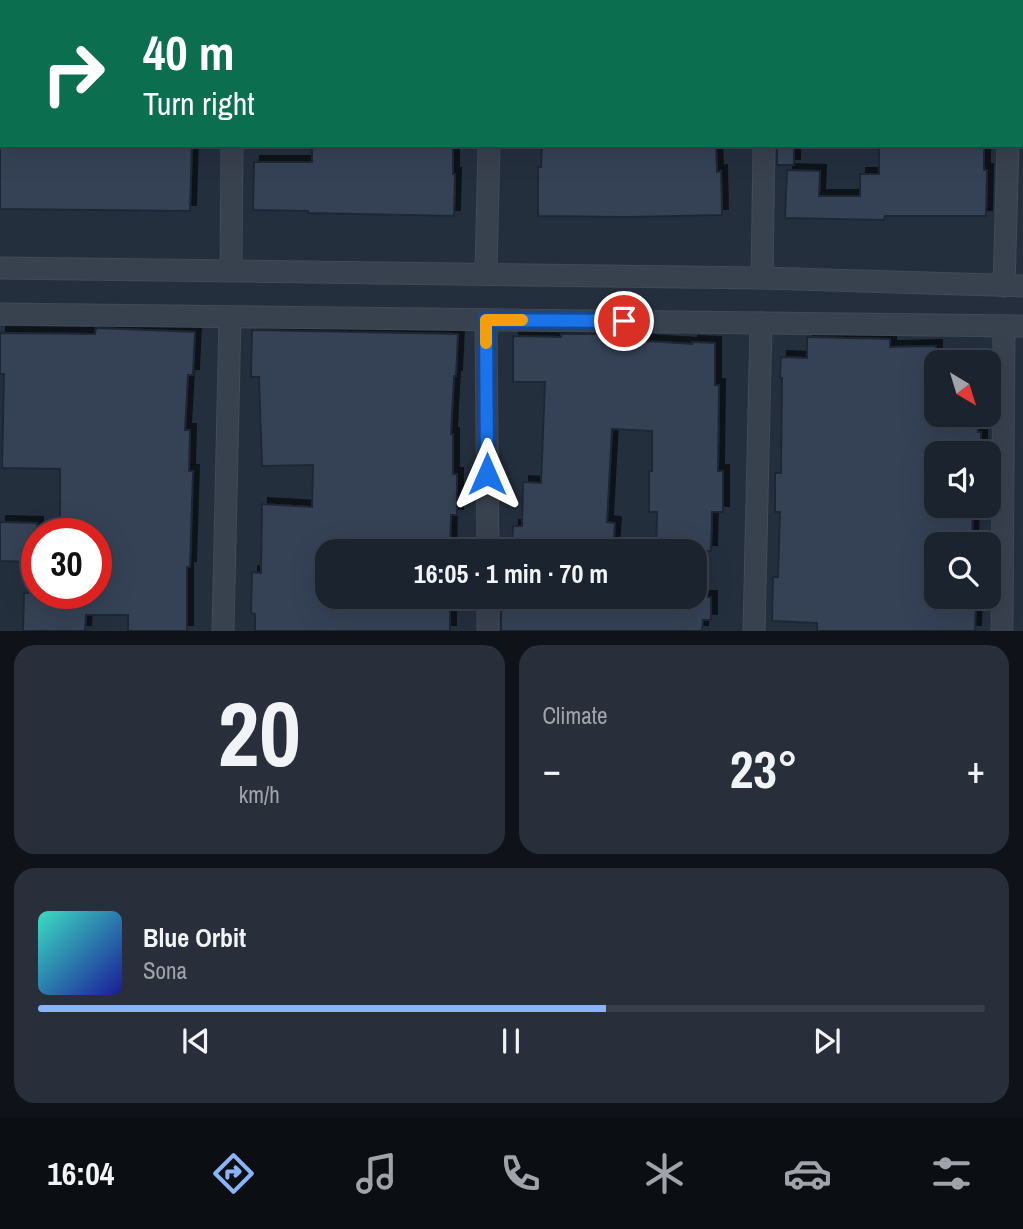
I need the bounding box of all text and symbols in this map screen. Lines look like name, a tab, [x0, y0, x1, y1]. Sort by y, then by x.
text: 40 m	[143, 19, 235, 85]
icon: right	[28, 28, 119, 119]
text: Turn right	[143, 82, 255, 125]
pin	[594, 291, 654, 351]
icon: arrive	[605, 302, 643, 340]
north arrow	[924, 350, 1001, 427]
map controls	[924, 350, 1001, 609]
position arrow	[450, 437, 524, 511]
button: sound	[924, 441, 1001, 518]
speed limit sign: 30	[21, 518, 112, 609]
button: search	[924, 532, 1001, 609]
text: 16:05 · 1 min · 70 m	[414, 556, 608, 591]
text: 20	[218, 672, 301, 794]
text: Climate	[543, 700, 607, 731]
text: 23°	[730, 734, 798, 804]
text: −	[543, 744, 561, 795]
text: +	[967, 744, 985, 795]
text: km/h	[239, 779, 280, 810]
text: Blue Orbit	[143, 920, 246, 955]
text: Sona	[143, 955, 187, 986]
icon: previous	[177, 1022, 215, 1060]
icon: pause	[492, 1022, 530, 1060]
icon: next	[808, 1022, 846, 1060]
icon: directions	[209, 1149, 258, 1198]
icon: music	[352, 1149, 401, 1198]
icon: phone	[496, 1149, 545, 1198]
icon: climate	[640, 1149, 689, 1198]
icon: car	[783, 1149, 832, 1198]
icon: filters	[927, 1149, 976, 1198]
text: 16:04	[47, 1152, 114, 1195]

